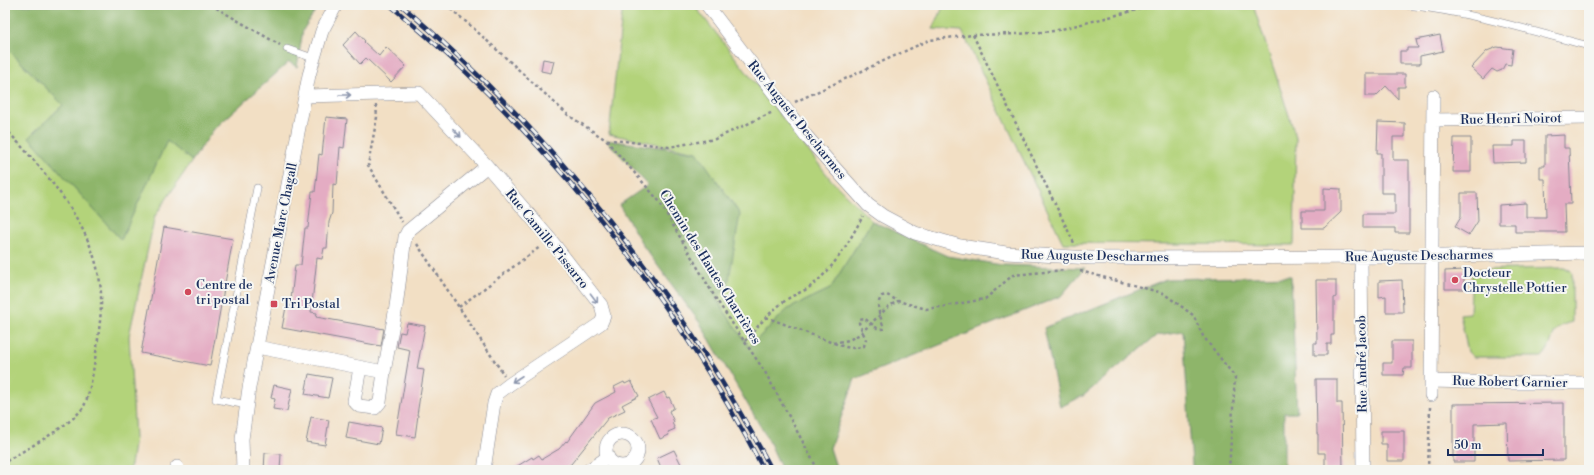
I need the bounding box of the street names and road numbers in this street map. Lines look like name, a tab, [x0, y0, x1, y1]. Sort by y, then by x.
street label: Rue Auguste Descharmes	[744, 57, 850, 183]
street label: Rue Henri Noirot	[1460, 110, 1562, 128]
street label: Avenue Marc Chagall	[261, 161, 301, 286]
street label: Rue Camille Pissarro	[502, 186, 592, 292]
street label: Chemin des Hautes Charrières	[656, 187, 764, 347]
street label: Rue Auguste Descharmes	[1021, 247, 1170, 265]
street label: Rue Auguste Descharmes	[1345, 247, 1494, 265]
street label: Rue André Jacob	[1353, 315, 1371, 413]
street label: Rue Robert Garnier	[1452, 373, 1568, 391]

